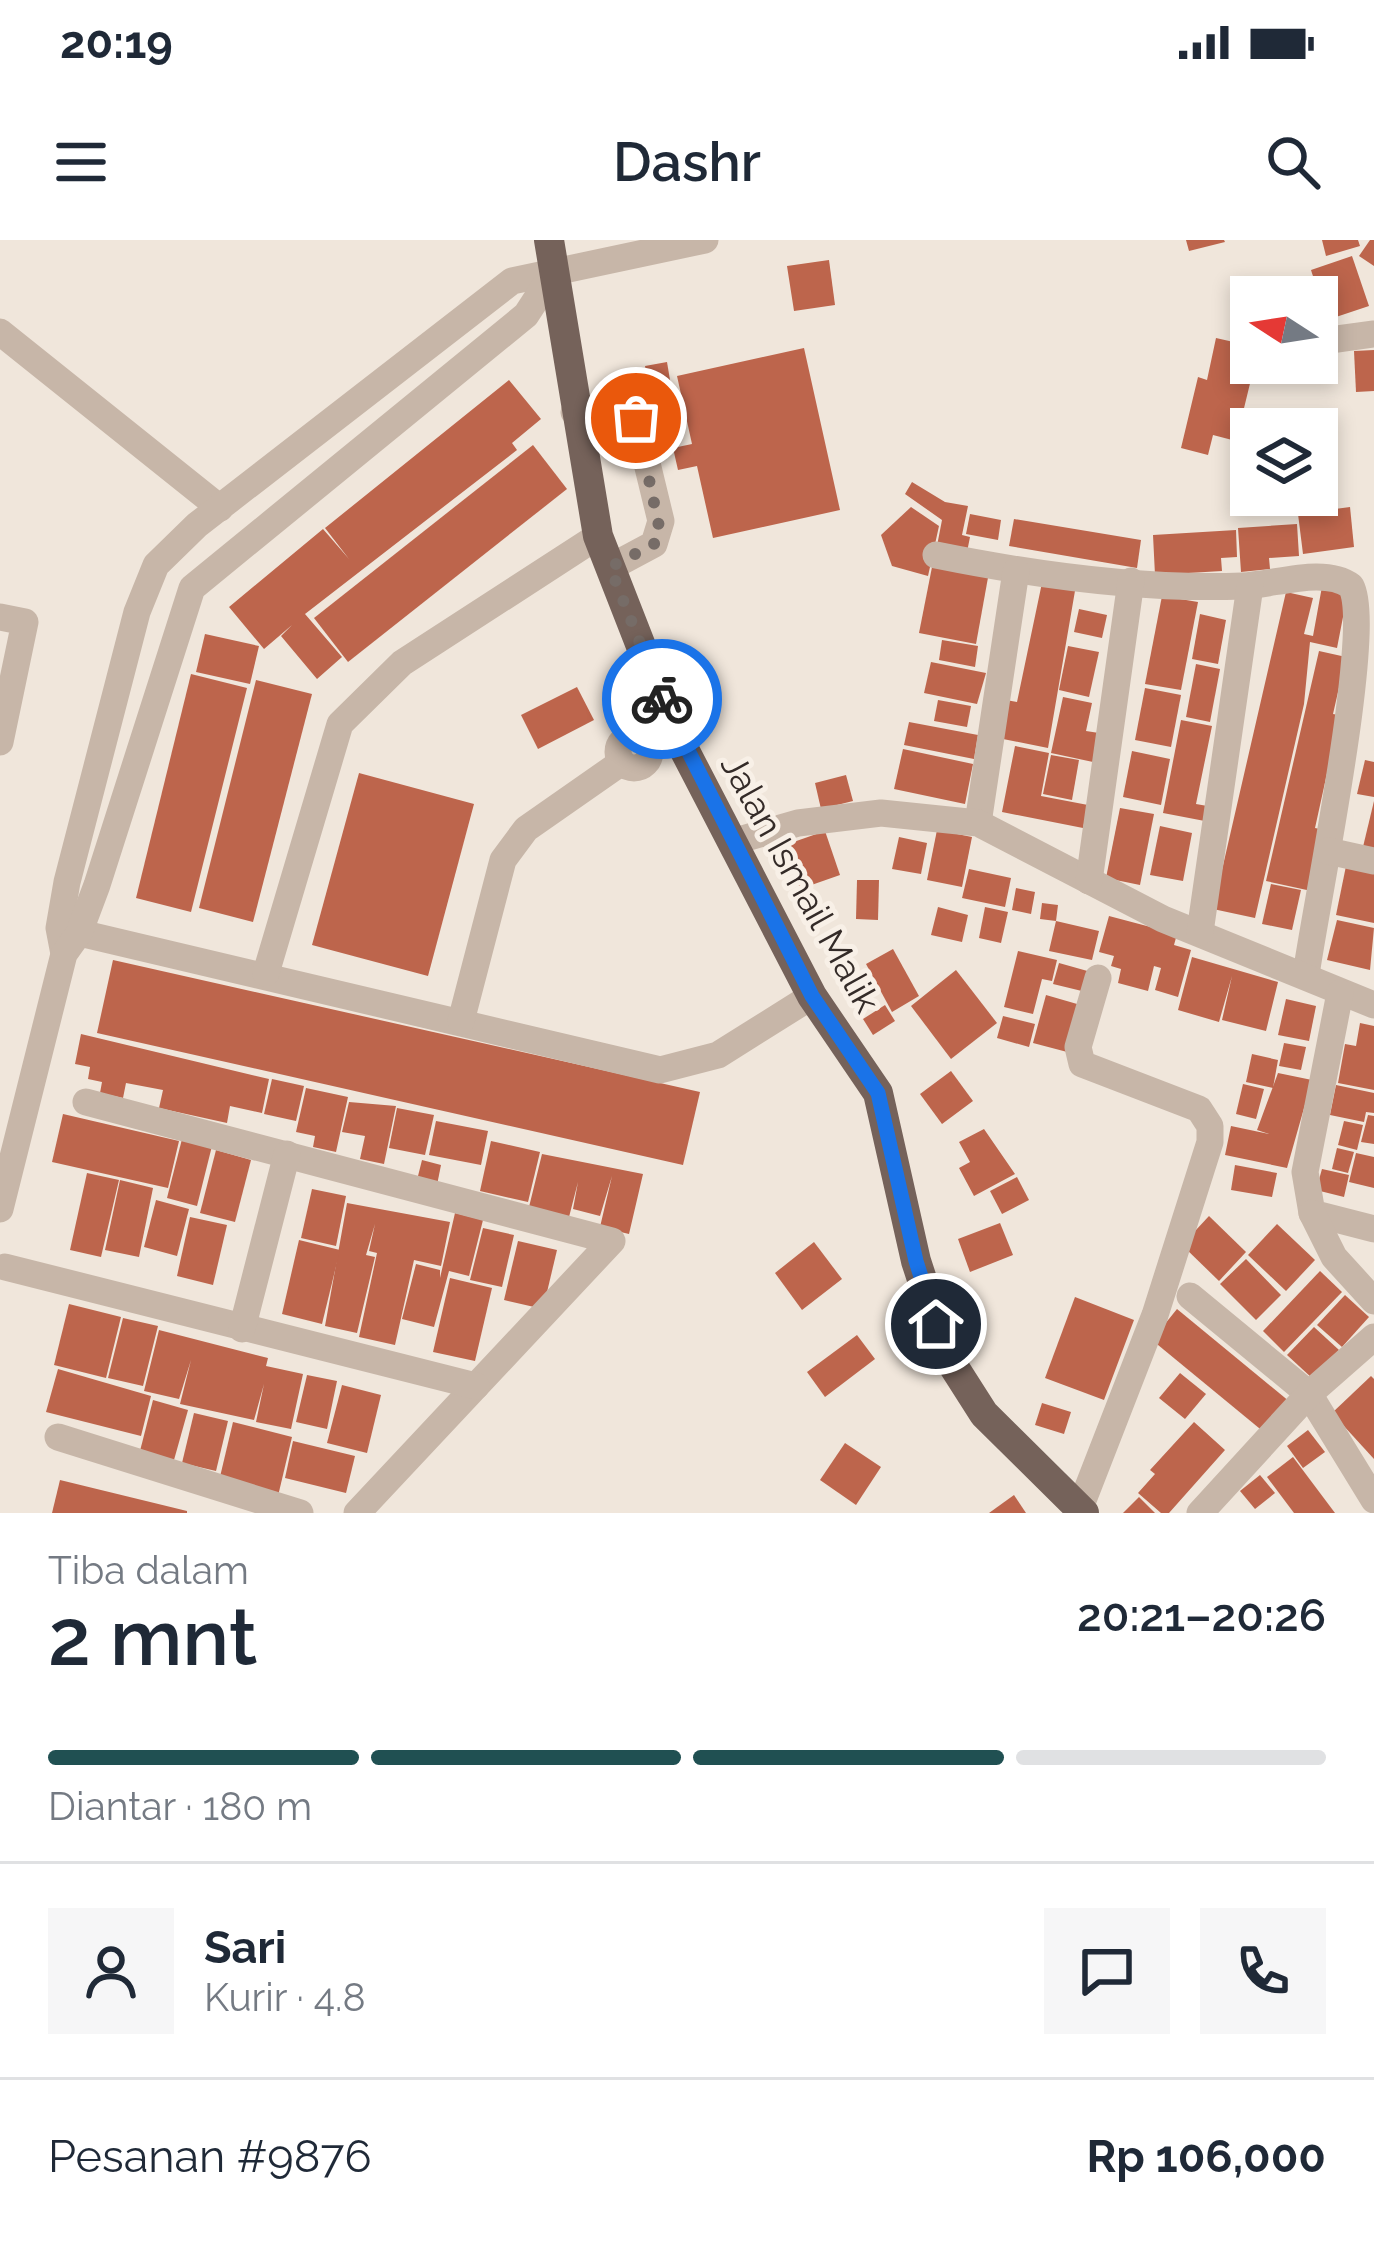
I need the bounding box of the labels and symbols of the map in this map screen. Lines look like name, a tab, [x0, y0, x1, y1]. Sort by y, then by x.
north arrow	[1230, 276, 1338, 384]
pin	[585, 367, 687, 469]
courier	[602, 639, 722, 759]
street label: Jalan Ismail Malik	[713, 747, 889, 1019]
pin	[885, 1273, 987, 1375]

